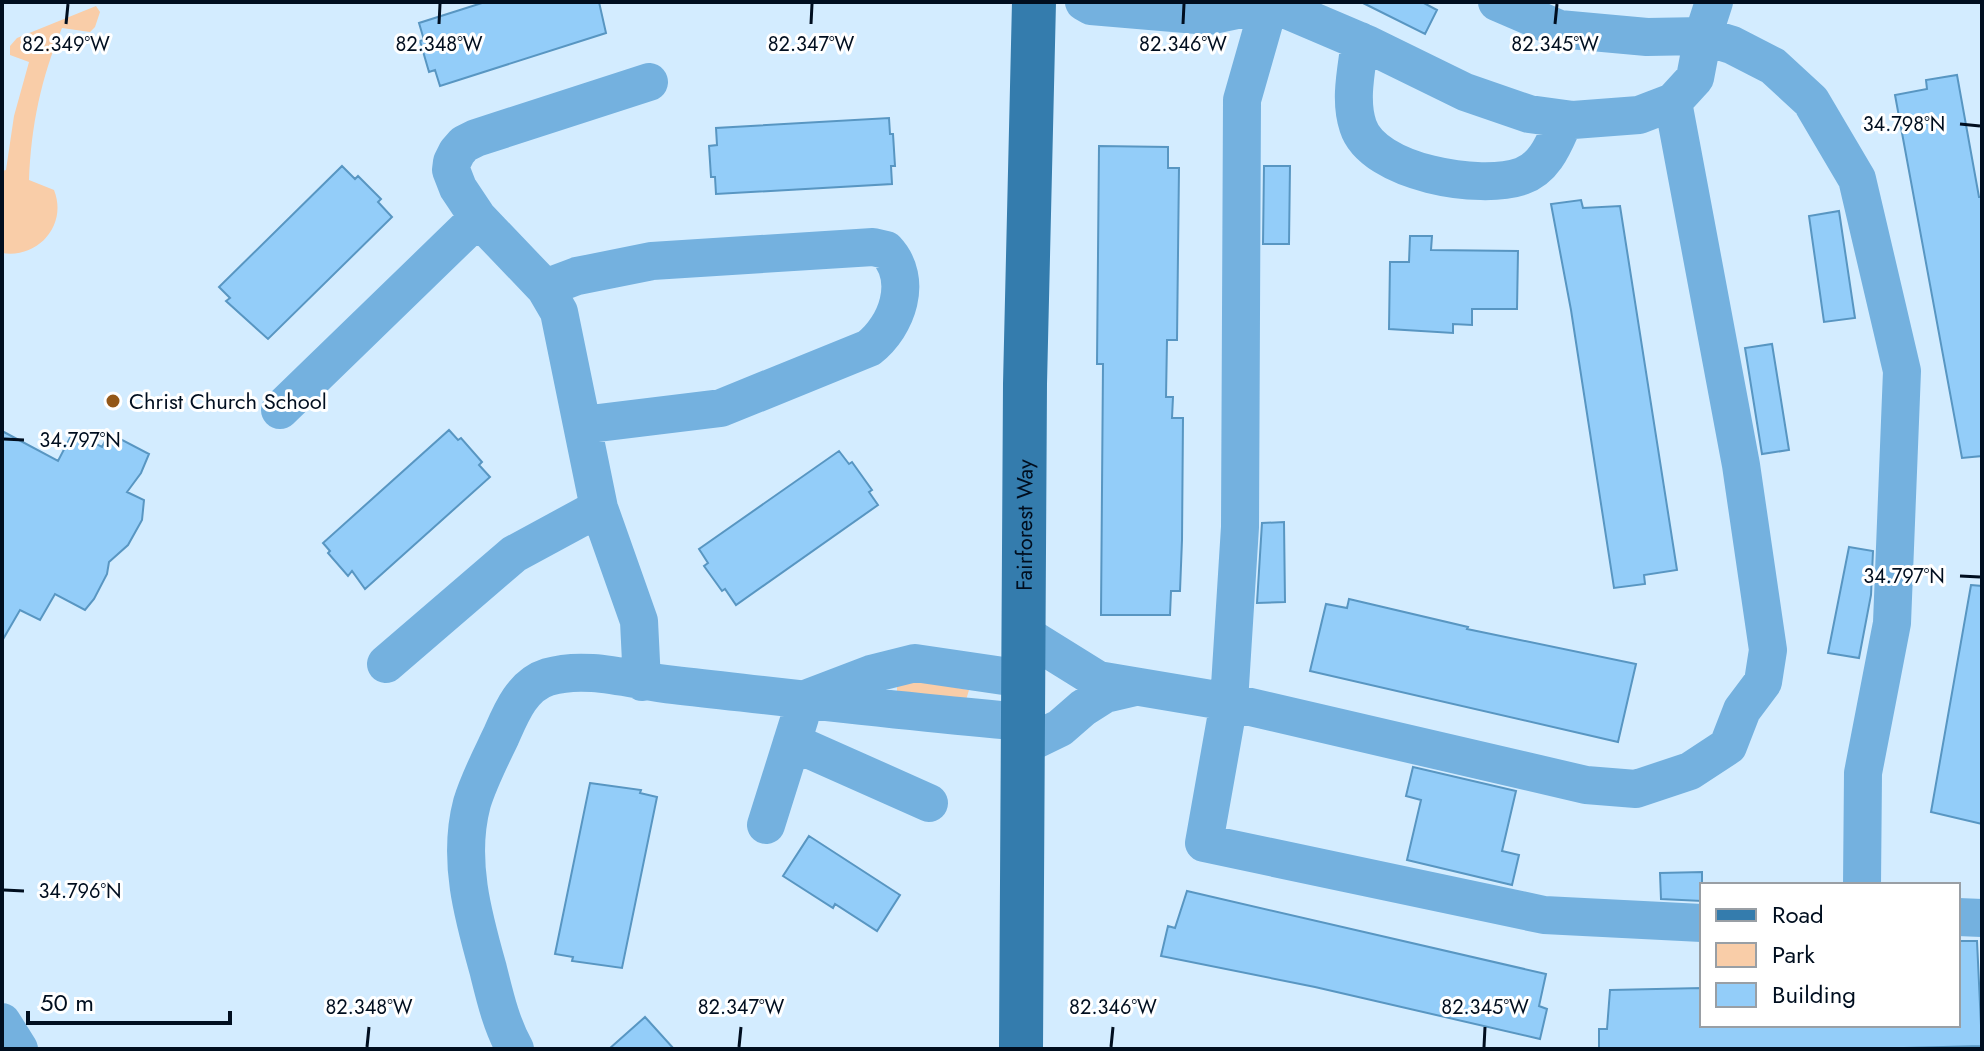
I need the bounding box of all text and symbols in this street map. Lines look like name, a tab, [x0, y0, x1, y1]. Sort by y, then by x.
text: 82.349°W	[22, 30, 110, 59]
text: 82.348°W	[395, 30, 483, 59]
text: 82.347°W	[768, 30, 855, 59]
text: 82.346°W	[1139, 30, 1227, 59]
text: 82.345°W	[1511, 30, 1599, 59]
text: 34.798°N	[1863, 110, 1945, 139]
place label: Christ Church School	[129, 385, 327, 417]
marker: Christ Church School	[104, 392, 122, 410]
text: 34.797°N	[39, 426, 121, 455]
street label: Fairforest Way	[1008, 459, 1041, 591]
text: 34.797°N	[1863, 562, 1945, 591]
text: 34.796°N	[38, 877, 122, 906]
legend	[1700, 883, 1960, 1027]
text: Road	[1772, 897, 1824, 932]
text: Park	[1772, 937, 1815, 972]
scale bar	[28, 975, 230, 1025]
text: Building	[1772, 977, 1856, 1012]
text: 50 m	[40, 985, 94, 1020]
text: 82.348°W	[325, 993, 413, 1022]
text: 82.347°W	[698, 993, 785, 1022]
text: 82.346°W	[1069, 993, 1157, 1022]
text: 82.345°W	[1441, 993, 1529, 1022]

